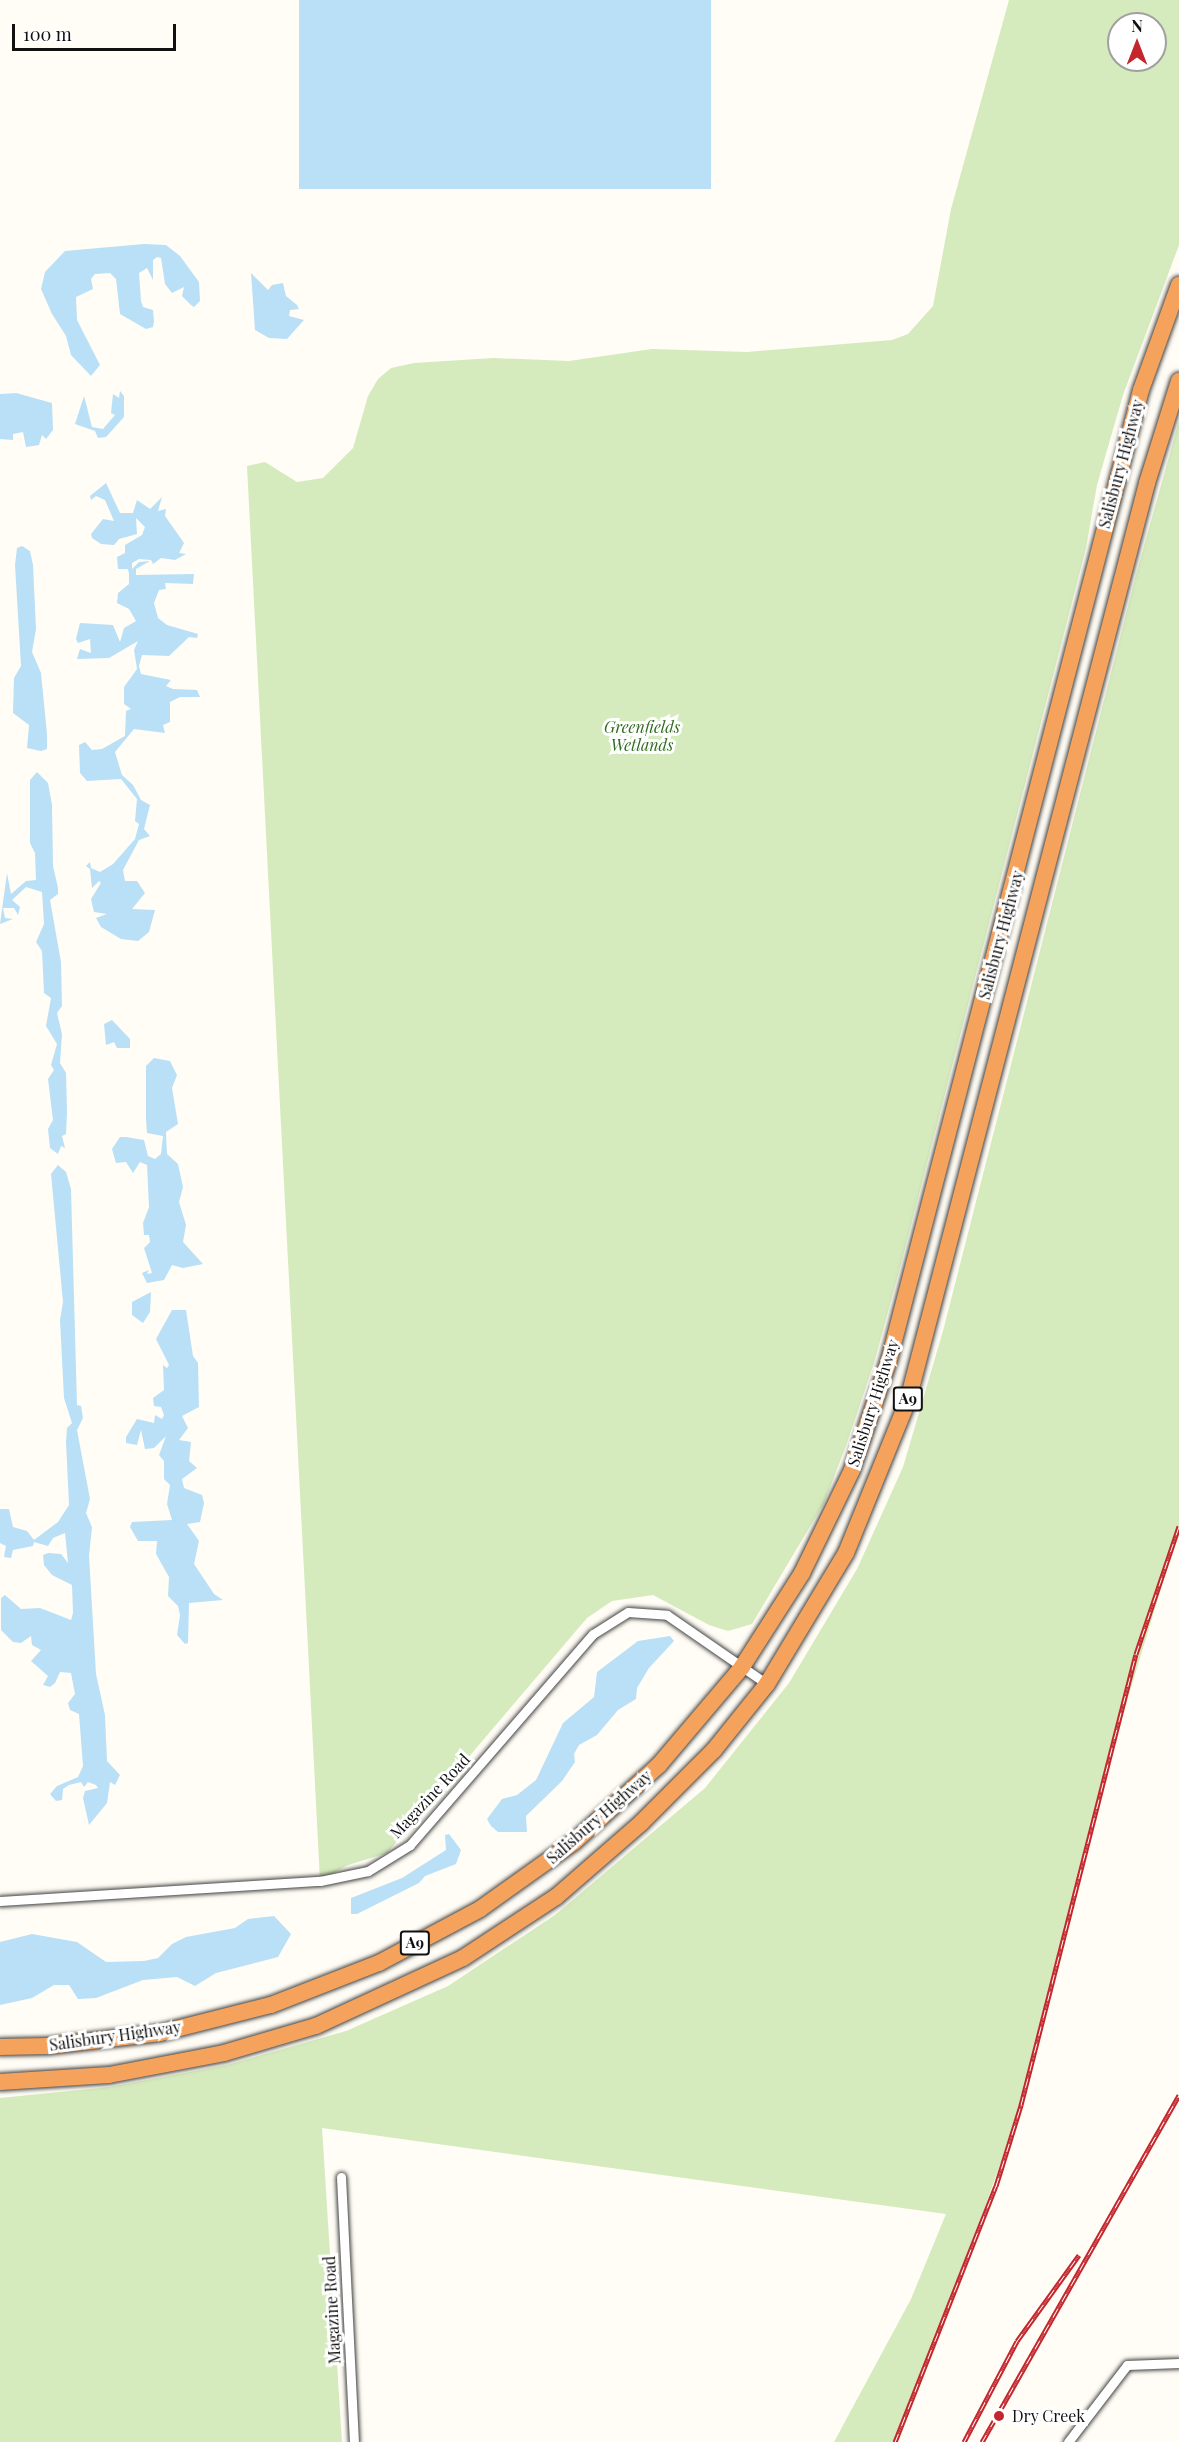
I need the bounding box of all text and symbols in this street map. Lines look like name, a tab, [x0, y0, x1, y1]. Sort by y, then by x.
scale bar	[15, 12, 178, 50]
north arrow	[1107, 12, 1167, 72]
text: N	[1131, 15, 1143, 36]
text: 100 m	[23, 22, 72, 46]
street label: Salisbury Highway	[1094, 397, 1148, 531]
park label: Greenfields Wetlands	[604, 717, 680, 755]
street label: Salisbury Highway	[974, 868, 1028, 1002]
street label: Salisbury Highway	[843, 1337, 903, 1469]
road number: A9	[892, 1387, 924, 1411]
street label: Magazine Road	[386, 1750, 474, 1842]
street label: Salisbury Highway	[542, 1766, 656, 1868]
road number: A9	[398, 1931, 432, 1955]
street label: Salisbury Highway	[48, 2017, 182, 2055]
street label: Magazine Road	[320, 2255, 344, 2365]
place label: Dry Creek	[1012, 2406, 1086, 2426]
marker: Dry Creek	[990, 2407, 1008, 2425]

